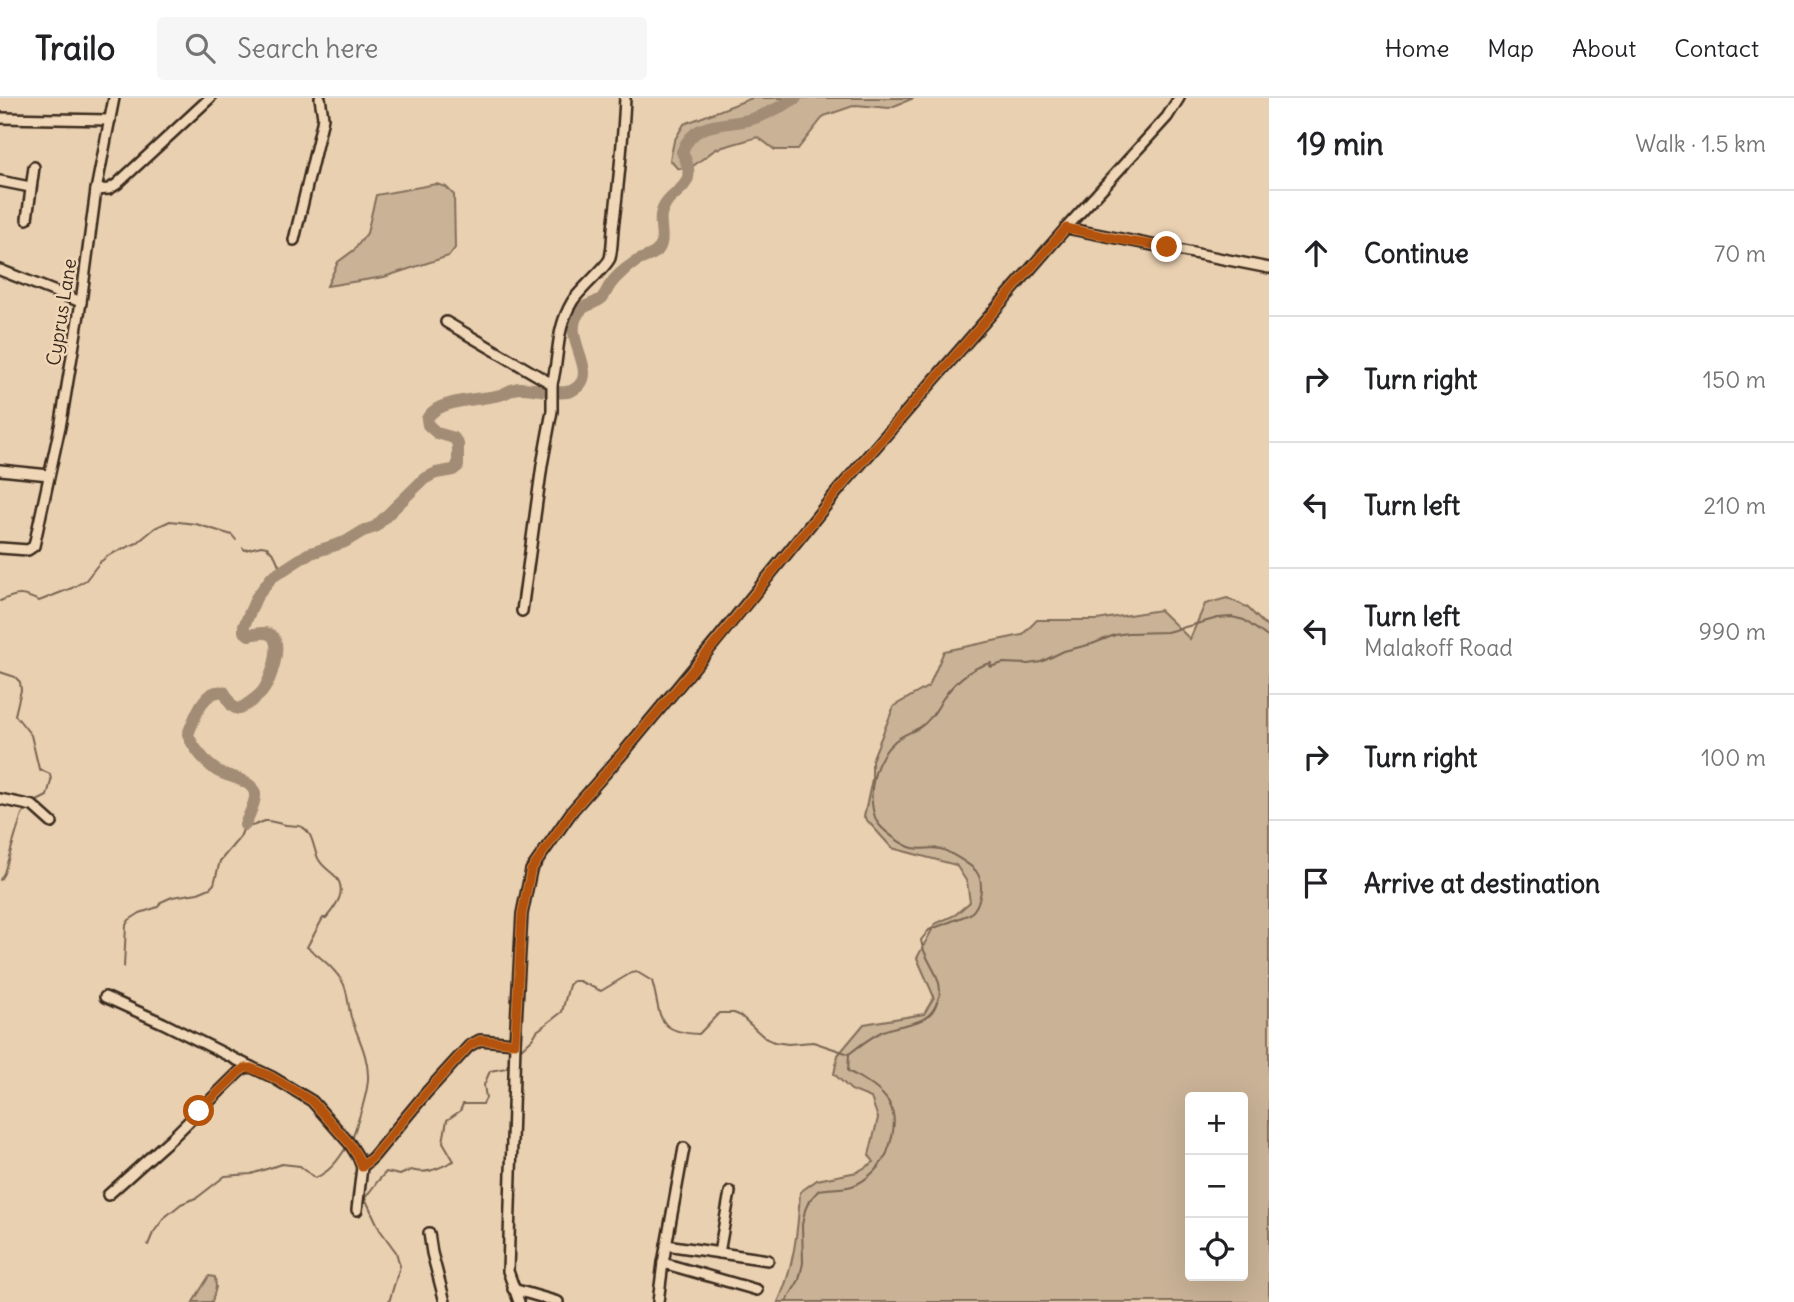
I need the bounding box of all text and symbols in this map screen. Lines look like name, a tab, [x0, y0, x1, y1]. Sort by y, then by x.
search box	[157, 17, 647, 80]
text: Trailo	[35, 27, 115, 69]
icon: search	[181, 29, 219, 67]
text: Search here	[237, 32, 378, 65]
text: Home	[1385, 33, 1449, 63]
text: Map	[1487, 33, 1534, 63]
text: About	[1572, 33, 1636, 63]
text: Contact	[1674, 33, 1759, 63]
text: 19 min	[1297, 125, 1384, 163]
text: Walk · 1.5 km	[1635, 129, 1766, 158]
route end	[1151, 231, 1182, 262]
icon: ahead	[1297, 234, 1335, 272]
text: Continue	[1364, 237, 1469, 270]
text: 70 m	[1714, 239, 1766, 268]
street label: Cyprus Lane	[41, 257, 81, 367]
icon: right	[1297, 360, 1335, 398]
text: Turn right	[1364, 363, 1477, 396]
text: 150 m	[1703, 365, 1766, 394]
icon: left	[1297, 486, 1335, 524]
text: Turn left	[1364, 489, 1460, 522]
text: 210 m	[1703, 491, 1766, 520]
text: Turn left	[1364, 600, 1460, 633]
icon: left	[1297, 612, 1335, 650]
text: 990 m	[1699, 617, 1766, 646]
text: Malakoff Road	[1364, 633, 1513, 662]
icon: right	[1297, 738, 1335, 776]
text: Turn right	[1364, 741, 1477, 774]
text: 100 m	[1701, 743, 1766, 772]
icon: arrive	[1297, 864, 1335, 902]
text: Arrive at destination	[1364, 867, 1600, 900]
map controls	[1185, 1092, 1248, 1281]
button: +	[1185, 1092, 1248, 1155]
route start	[183, 1095, 214, 1126]
button: −	[1185, 1155, 1248, 1218]
button: locate	[1185, 1218, 1248, 1281]

